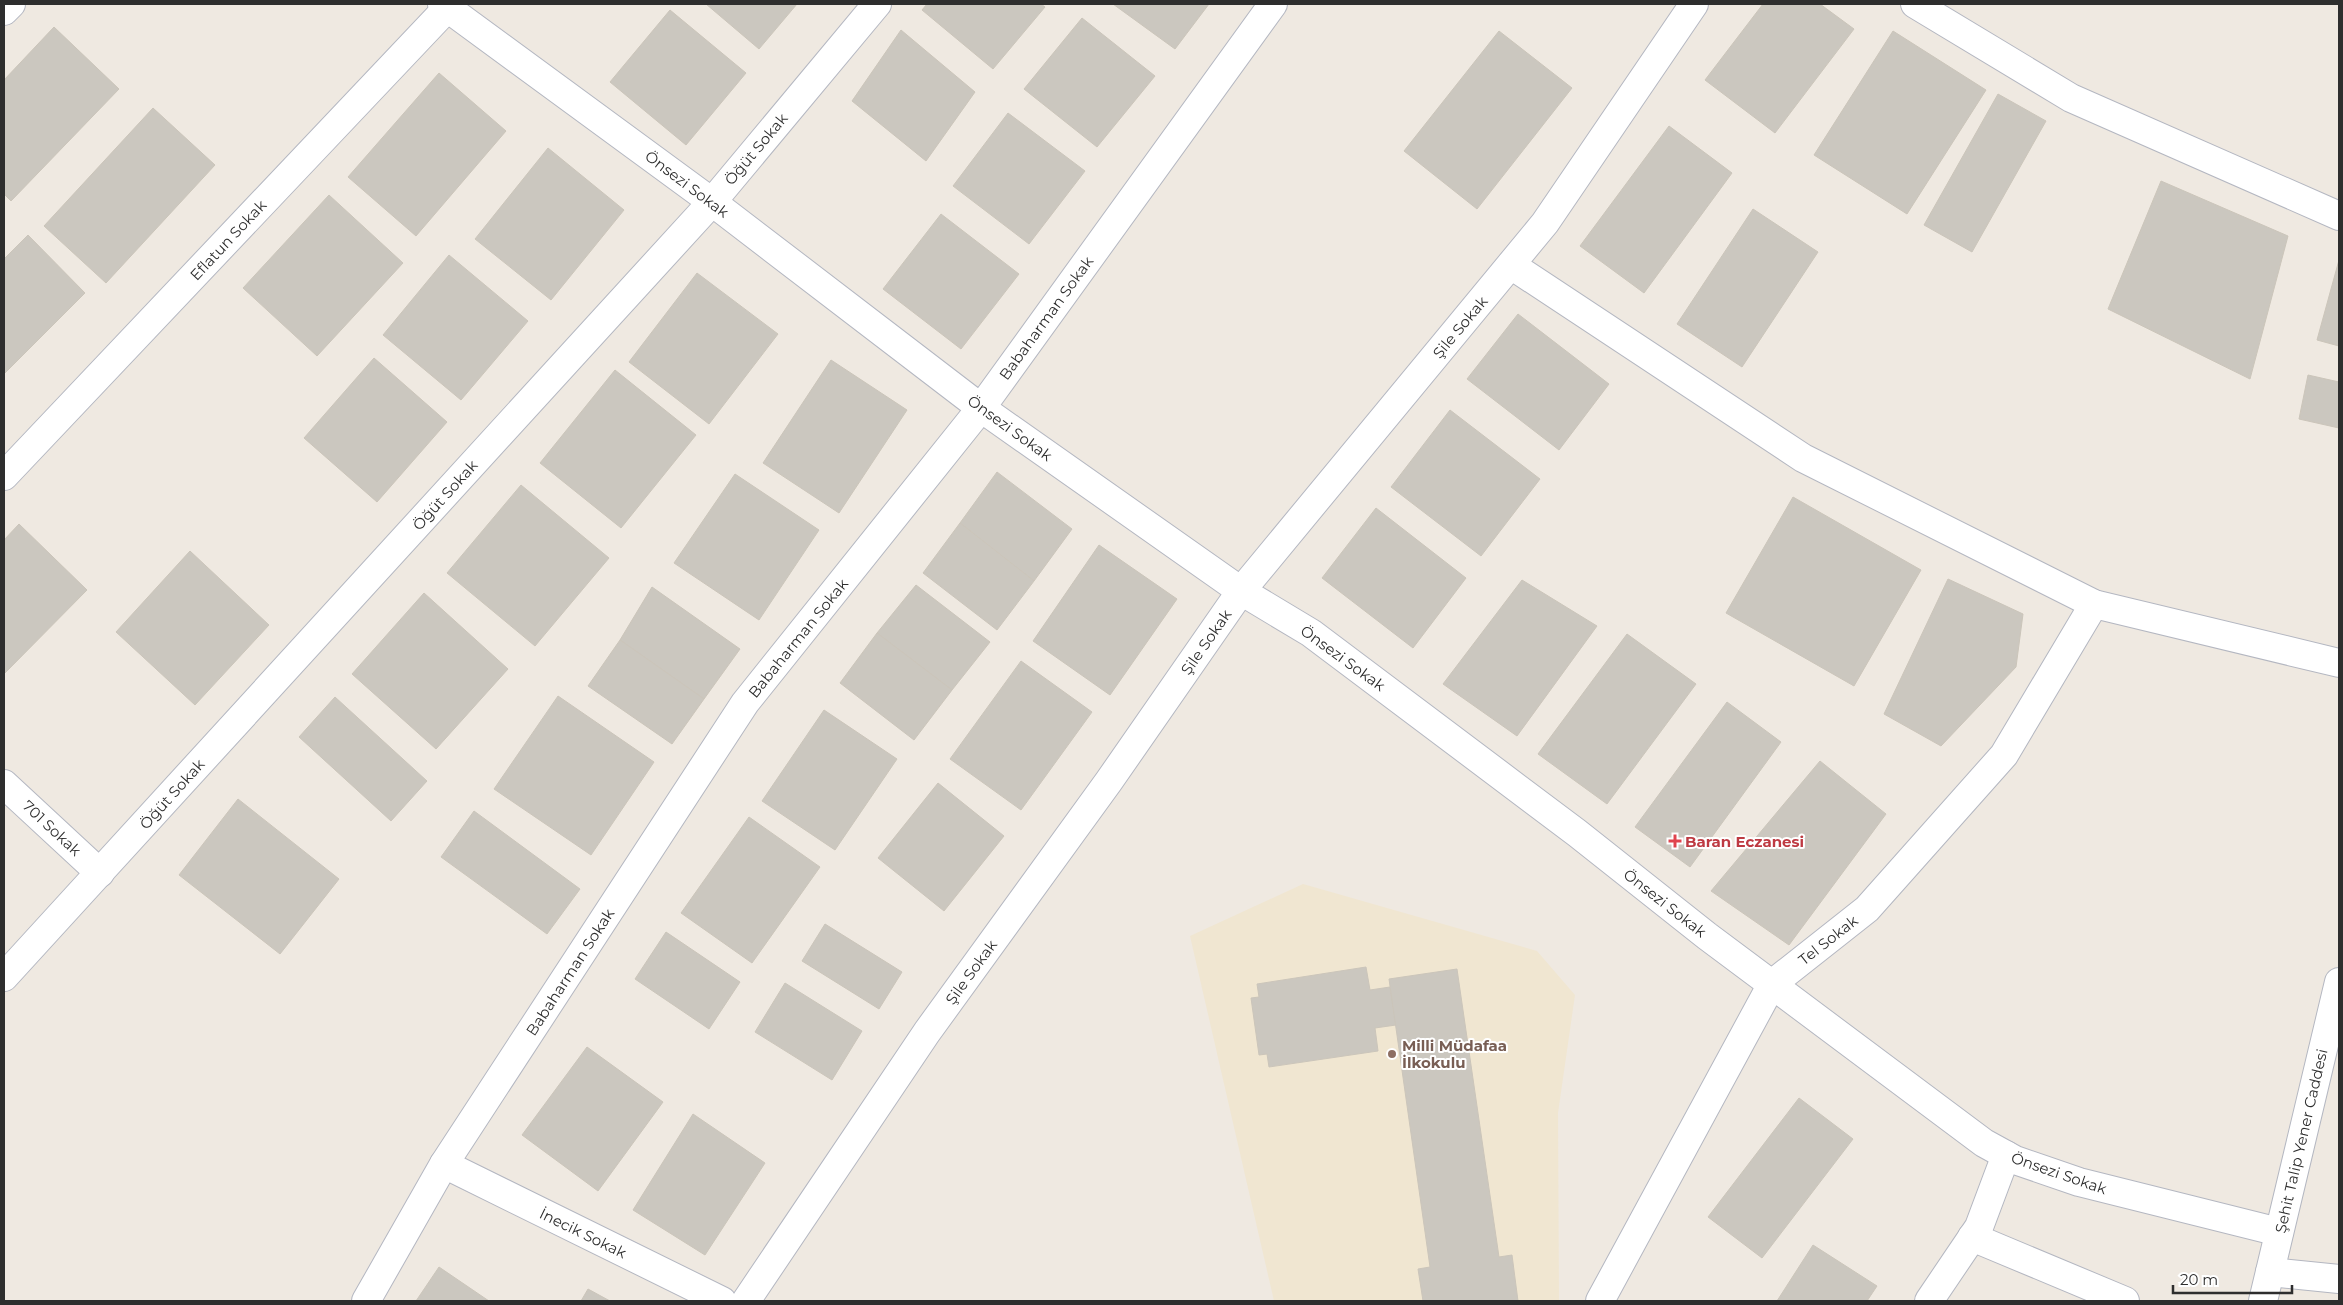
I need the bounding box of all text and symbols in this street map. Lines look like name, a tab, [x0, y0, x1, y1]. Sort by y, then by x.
street label: Öğüt Sokak	[720, 109, 792, 189]
street label: Önsezi Sokak	[641, 146, 733, 222]
street label: Eflatun Sokak	[186, 196, 270, 284]
street label: Babaharman Sokak	[995, 252, 1097, 384]
street label: Şile Sokak	[1428, 292, 1492, 362]
street label: Önsezi Sokak	[964, 391, 1056, 465]
street label: Öğüt Sokak	[408, 456, 482, 534]
street label: Babaharman Sokak	[744, 574, 852, 702]
street label: Şile Sokak	[1177, 606, 1235, 678]
street label: Önsezi Sokak	[1297, 621, 1389, 695]
street label: Öğüt Sokak	[135, 755, 209, 833]
street label: 701 Sokak	[19, 796, 85, 860]
place label: Baran Eczanesi	[1685, 832, 1804, 851]
marker: Baran Eczanesi	[1669, 835, 1681, 847]
street label: Önsezi Sokak	[1620, 865, 1710, 941]
street label: Babaharman Sokak	[522, 905, 618, 1039]
street label: Tel Sokak	[1795, 911, 1861, 969]
street label: Şile Sokak	[941, 936, 1001, 1008]
place label: Milli Müdafaa İlkokulu	[1402, 1036, 1507, 1072]
street label: Şehit Talip Yener Caddesi	[2271, 1047, 2331, 1235]
marker: Milli Müdafaa İlkokulu	[1386, 1048, 1398, 1060]
street label: Önsezi Sokak	[2009, 1148, 2109, 1198]
street label: İnecik Sokak	[536, 1204, 630, 1262]
scale bar	[2173, 1262, 2292, 1294]
text: 20 m	[2180, 1270, 2218, 1289]

